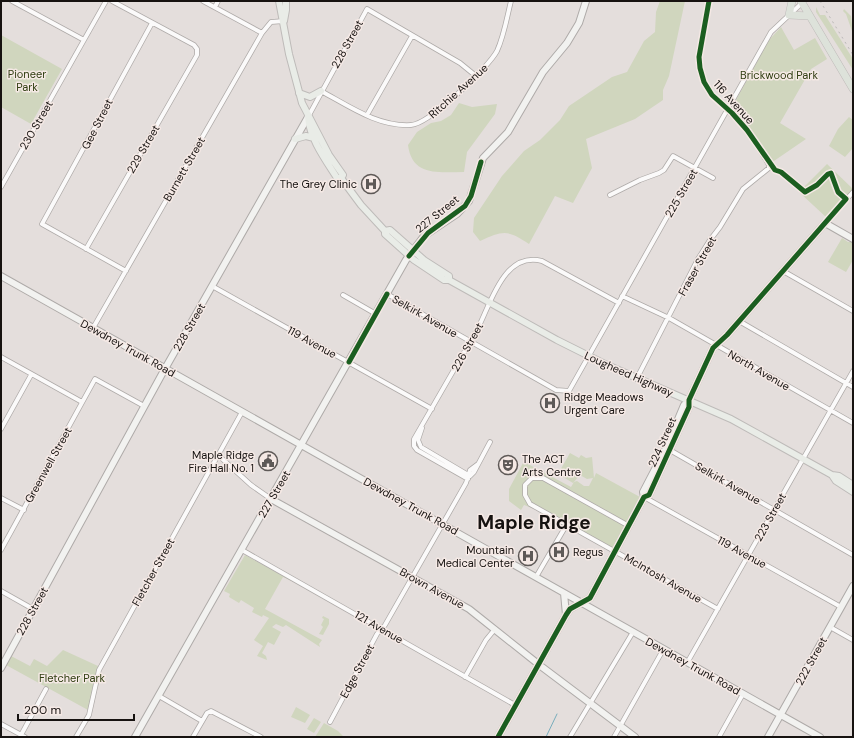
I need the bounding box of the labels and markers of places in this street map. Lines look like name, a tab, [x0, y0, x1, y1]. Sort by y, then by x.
hospital icon: The Grey Clinic	[360, 173, 382, 195]
place label: The Grey Clinic	[280, 177, 357, 191]
place label: Ridge Meadows Urgent Care	[564, 390, 644, 417]
hospital icon: Ridge Meadows Urgent Care	[539, 392, 561, 414]
place label: Maple Ridge Fire Hall No. 1	[188, 448, 254, 475]
public building icon: Maple Ridge Fire Hall No. 1	[257, 450, 279, 472]
place label: The ACT Arts Centre	[522, 452, 581, 479]
theatre icon: The ACT Arts Centre	[497, 454, 519, 476]
hospital icon: Regus	[548, 541, 570, 563]
place label: Mountain Medical Center	[436, 543, 514, 570]
hospital icon: Mountain Medical Center	[517, 545, 539, 567]
place label: Regus	[573, 545, 603, 559]

